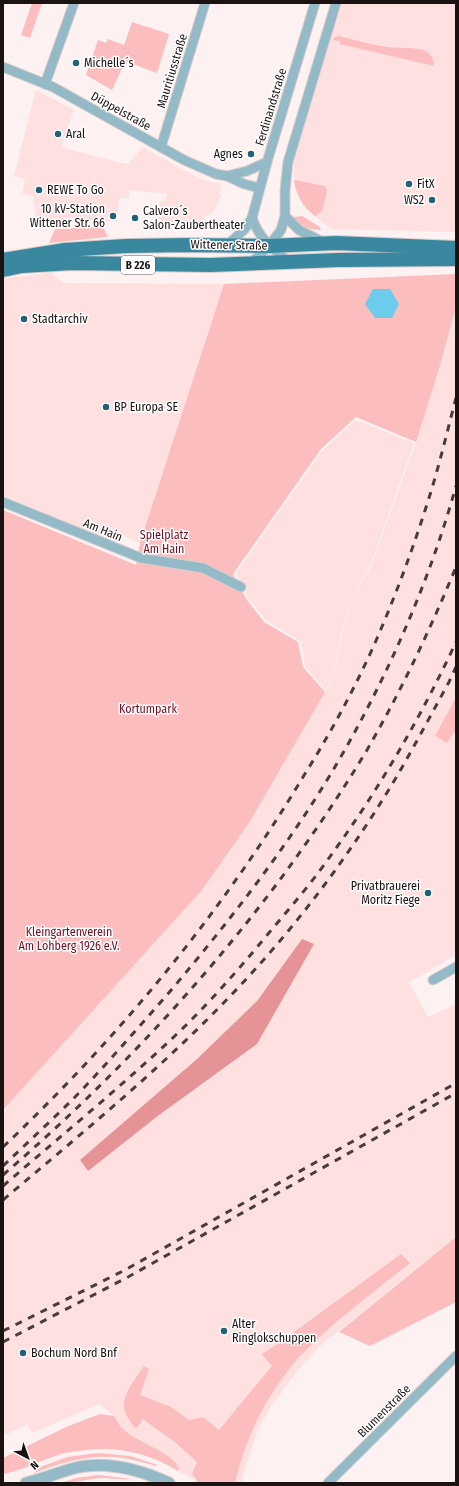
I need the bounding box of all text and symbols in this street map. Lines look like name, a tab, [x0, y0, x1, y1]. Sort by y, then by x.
street label: Mauritiusstraße	[154, 32, 190, 110]
place label: Michelle´s	[84, 56, 134, 70]
marker: Michelle´s	[71, 58, 81, 68]
street label: Ferdinandstraße	[253, 67, 289, 147]
street label: Düppelstraße	[89, 89, 153, 133]
place label: Aral	[66, 127, 85, 141]
marker: Aral	[53, 129, 63, 139]
place label: Agnes	[214, 147, 243, 161]
marker: Agnes	[246, 149, 256, 159]
place label: FitX	[417, 177, 435, 191]
marker: FitX	[404, 179, 414, 189]
place label: REWE To Go	[47, 183, 104, 197]
marker: REWE To Go	[34, 185, 44, 195]
place label: WS2	[404, 193, 424, 207]
marker: WS2	[427, 195, 437, 205]
place label: 10 kV-Station Wittener Str. 66	[30, 202, 105, 230]
place label: Calvero´s Salon-Zaubertheater	[143, 204, 245, 232]
marker: 10 kV-Station Wittener Str. 66	[108, 211, 118, 221]
marker: Calvero´s Salon-Zaubertheater	[130, 213, 140, 223]
street label: Wittener Straße	[190, 237, 268, 253]
road number: B 226	[121, 256, 155, 274]
place label: Stadtarchiv	[32, 312, 88, 326]
marker: Stadtarchiv	[19, 314, 29, 324]
place label: BP Europa SE	[114, 400, 178, 414]
marker: BP Europa SE	[101, 402, 111, 412]
street label: Am Hain	[81, 516, 125, 544]
park label: Spielplatz Am Hain	[140, 528, 189, 556]
park label: Kortumpark	[119, 702, 177, 716]
place label: Privatbrauerei Moritz Fiege	[351, 879, 420, 907]
marker: Privatbrauerei Moritz Fiege	[423, 888, 433, 898]
park label: Kleingartenverein Am Lohberg 1926 e.V.	[18, 925, 120, 953]
place label: Alter Ringlokschuppen	[232, 1317, 316, 1345]
marker: Alter Ringlokschuppen	[219, 1326, 229, 1336]
place label: Bochum Nord Bnf	[31, 1346, 118, 1360]
marker: Bochum Nord Bnf	[18, 1348, 28, 1358]
street label: Blumenstraße	[355, 1382, 413, 1440]
north arrow	[8, 1438, 48, 1478]
text: N	[27, 1458, 41, 1472]

